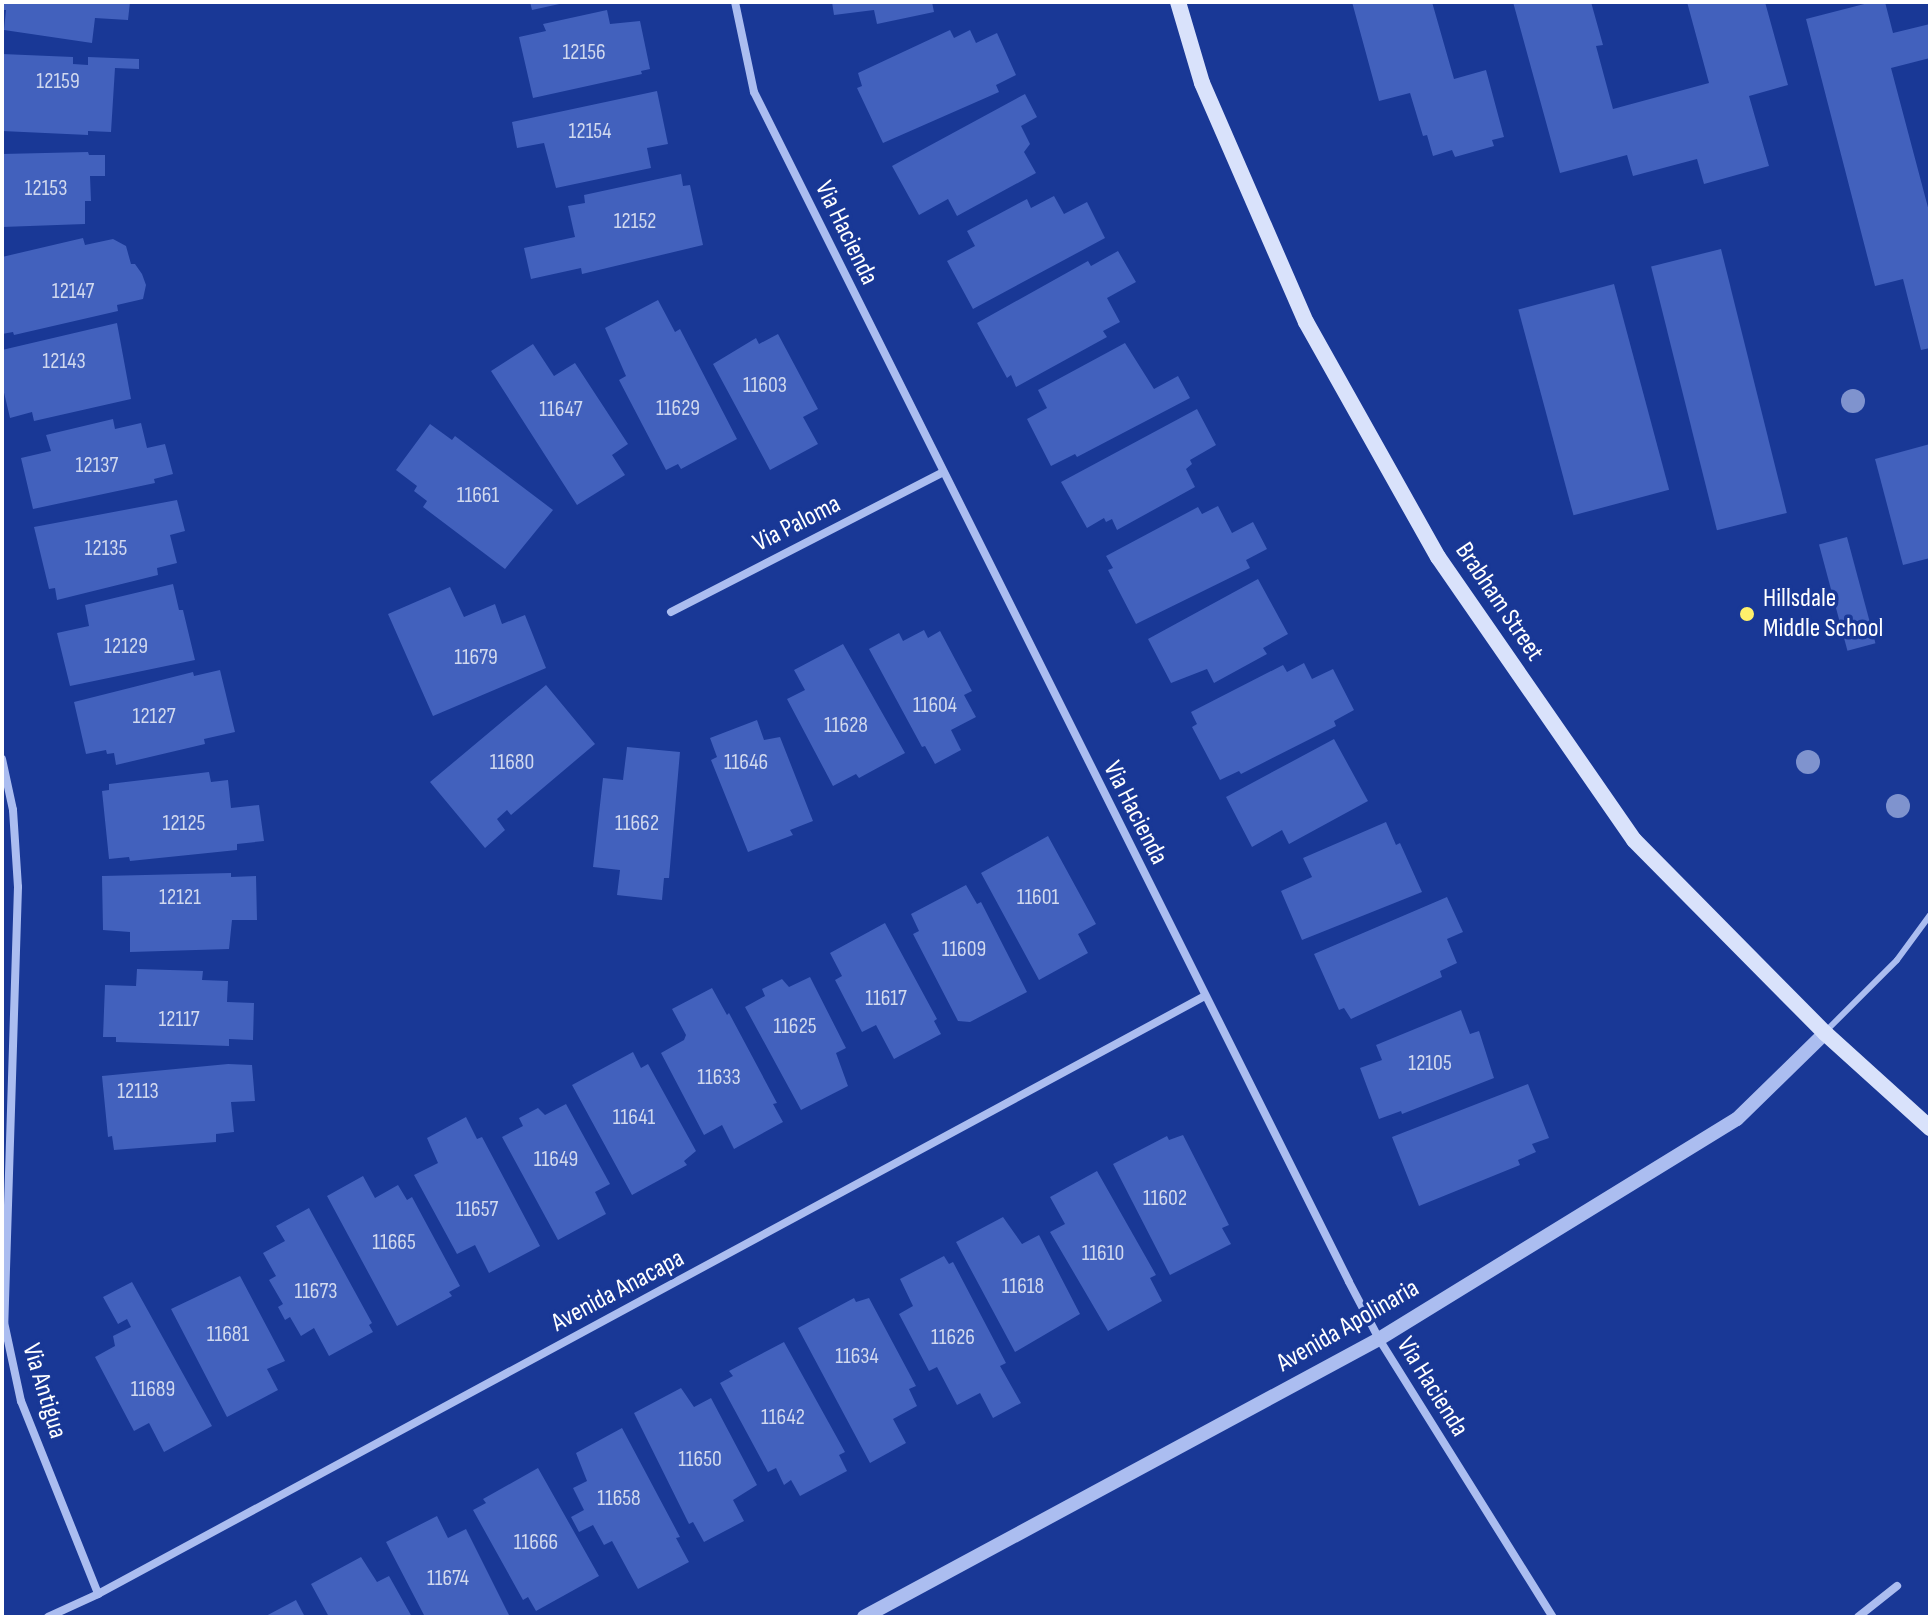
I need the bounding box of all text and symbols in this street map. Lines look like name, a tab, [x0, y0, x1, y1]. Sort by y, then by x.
house number: 12156	[562, 40, 606, 66]
house number: 12159	[36, 69, 80, 95]
house number: 12154	[569, 119, 611, 145]
house number: 12153	[25, 176, 67, 202]
street label: Via Hacienda	[808, 176, 884, 290]
house number: 12152	[614, 209, 656, 235]
house number: 12147	[52, 279, 94, 305]
house number: 12143	[42, 349, 86, 375]
house number: 11603	[743, 373, 787, 399]
house number: 11629	[656, 396, 700, 422]
house number: 11647	[539, 397, 583, 423]
house number: 12137	[76, 453, 118, 479]
house number: 11661	[457, 483, 499, 509]
street label: Via Paloma	[748, 489, 846, 559]
house number: 12135	[85, 536, 127, 562]
street label: Brabham Street	[1448, 537, 1550, 667]
place label: Hillsdale Middle School	[1763, 583, 1883, 644]
marker: Hillsdale Middle School	[1738, 605, 1756, 623]
house number: 12129	[104, 634, 148, 660]
house number: 11679	[454, 645, 498, 671]
house number: 11604	[913, 693, 957, 719]
house number: 12127	[133, 704, 175, 730]
house number: 11628	[824, 713, 868, 739]
house number: 11680	[490, 750, 534, 776]
house number: 11646	[724, 750, 768, 776]
street label: Via Hacienda	[1096, 756, 1174, 870]
house number: 12125	[163, 811, 205, 837]
house number: 11662	[615, 811, 659, 837]
house number: 12121	[159, 885, 201, 911]
house number: 11601	[1017, 885, 1059, 911]
house number: 11609	[942, 937, 986, 963]
house number: 11617	[865, 986, 907, 1012]
house number: 12117	[158, 1007, 200, 1033]
house number: 11625	[773, 1014, 817, 1040]
house number: 12105	[1408, 1051, 1452, 1077]
house number: 11633	[697, 1065, 741, 1091]
house number: 12113	[117, 1079, 159, 1105]
house number: 11641	[613, 1105, 655, 1131]
house number: 11649	[534, 1147, 578, 1173]
house number: 11602	[1143, 1186, 1187, 1212]
house number: 11657	[456, 1197, 498, 1223]
house number: 11665	[372, 1230, 416, 1256]
house number: 11610	[1082, 1241, 1124, 1267]
street label: Avenida Anacapa	[546, 1243, 690, 1339]
street label: Avenida Apolinaria	[1271, 1273, 1425, 1379]
house number: 11618	[1002, 1274, 1044, 1300]
house number: 11673	[294, 1279, 338, 1305]
house number: 11681	[207, 1322, 249, 1348]
house number: 11626	[931, 1325, 975, 1351]
street label: Via Hacienda	[1389, 1331, 1475, 1443]
street label: Via Antigua	[15, 1340, 73, 1442]
house number: 11634	[835, 1344, 879, 1370]
house number: 11689	[131, 1377, 175, 1403]
house number: 11642	[761, 1405, 805, 1431]
house number: 11650	[678, 1447, 722, 1473]
house number: 11658	[597, 1486, 641, 1512]
house number: 11666	[514, 1530, 558, 1556]
house number: 11674	[427, 1566, 469, 1592]

